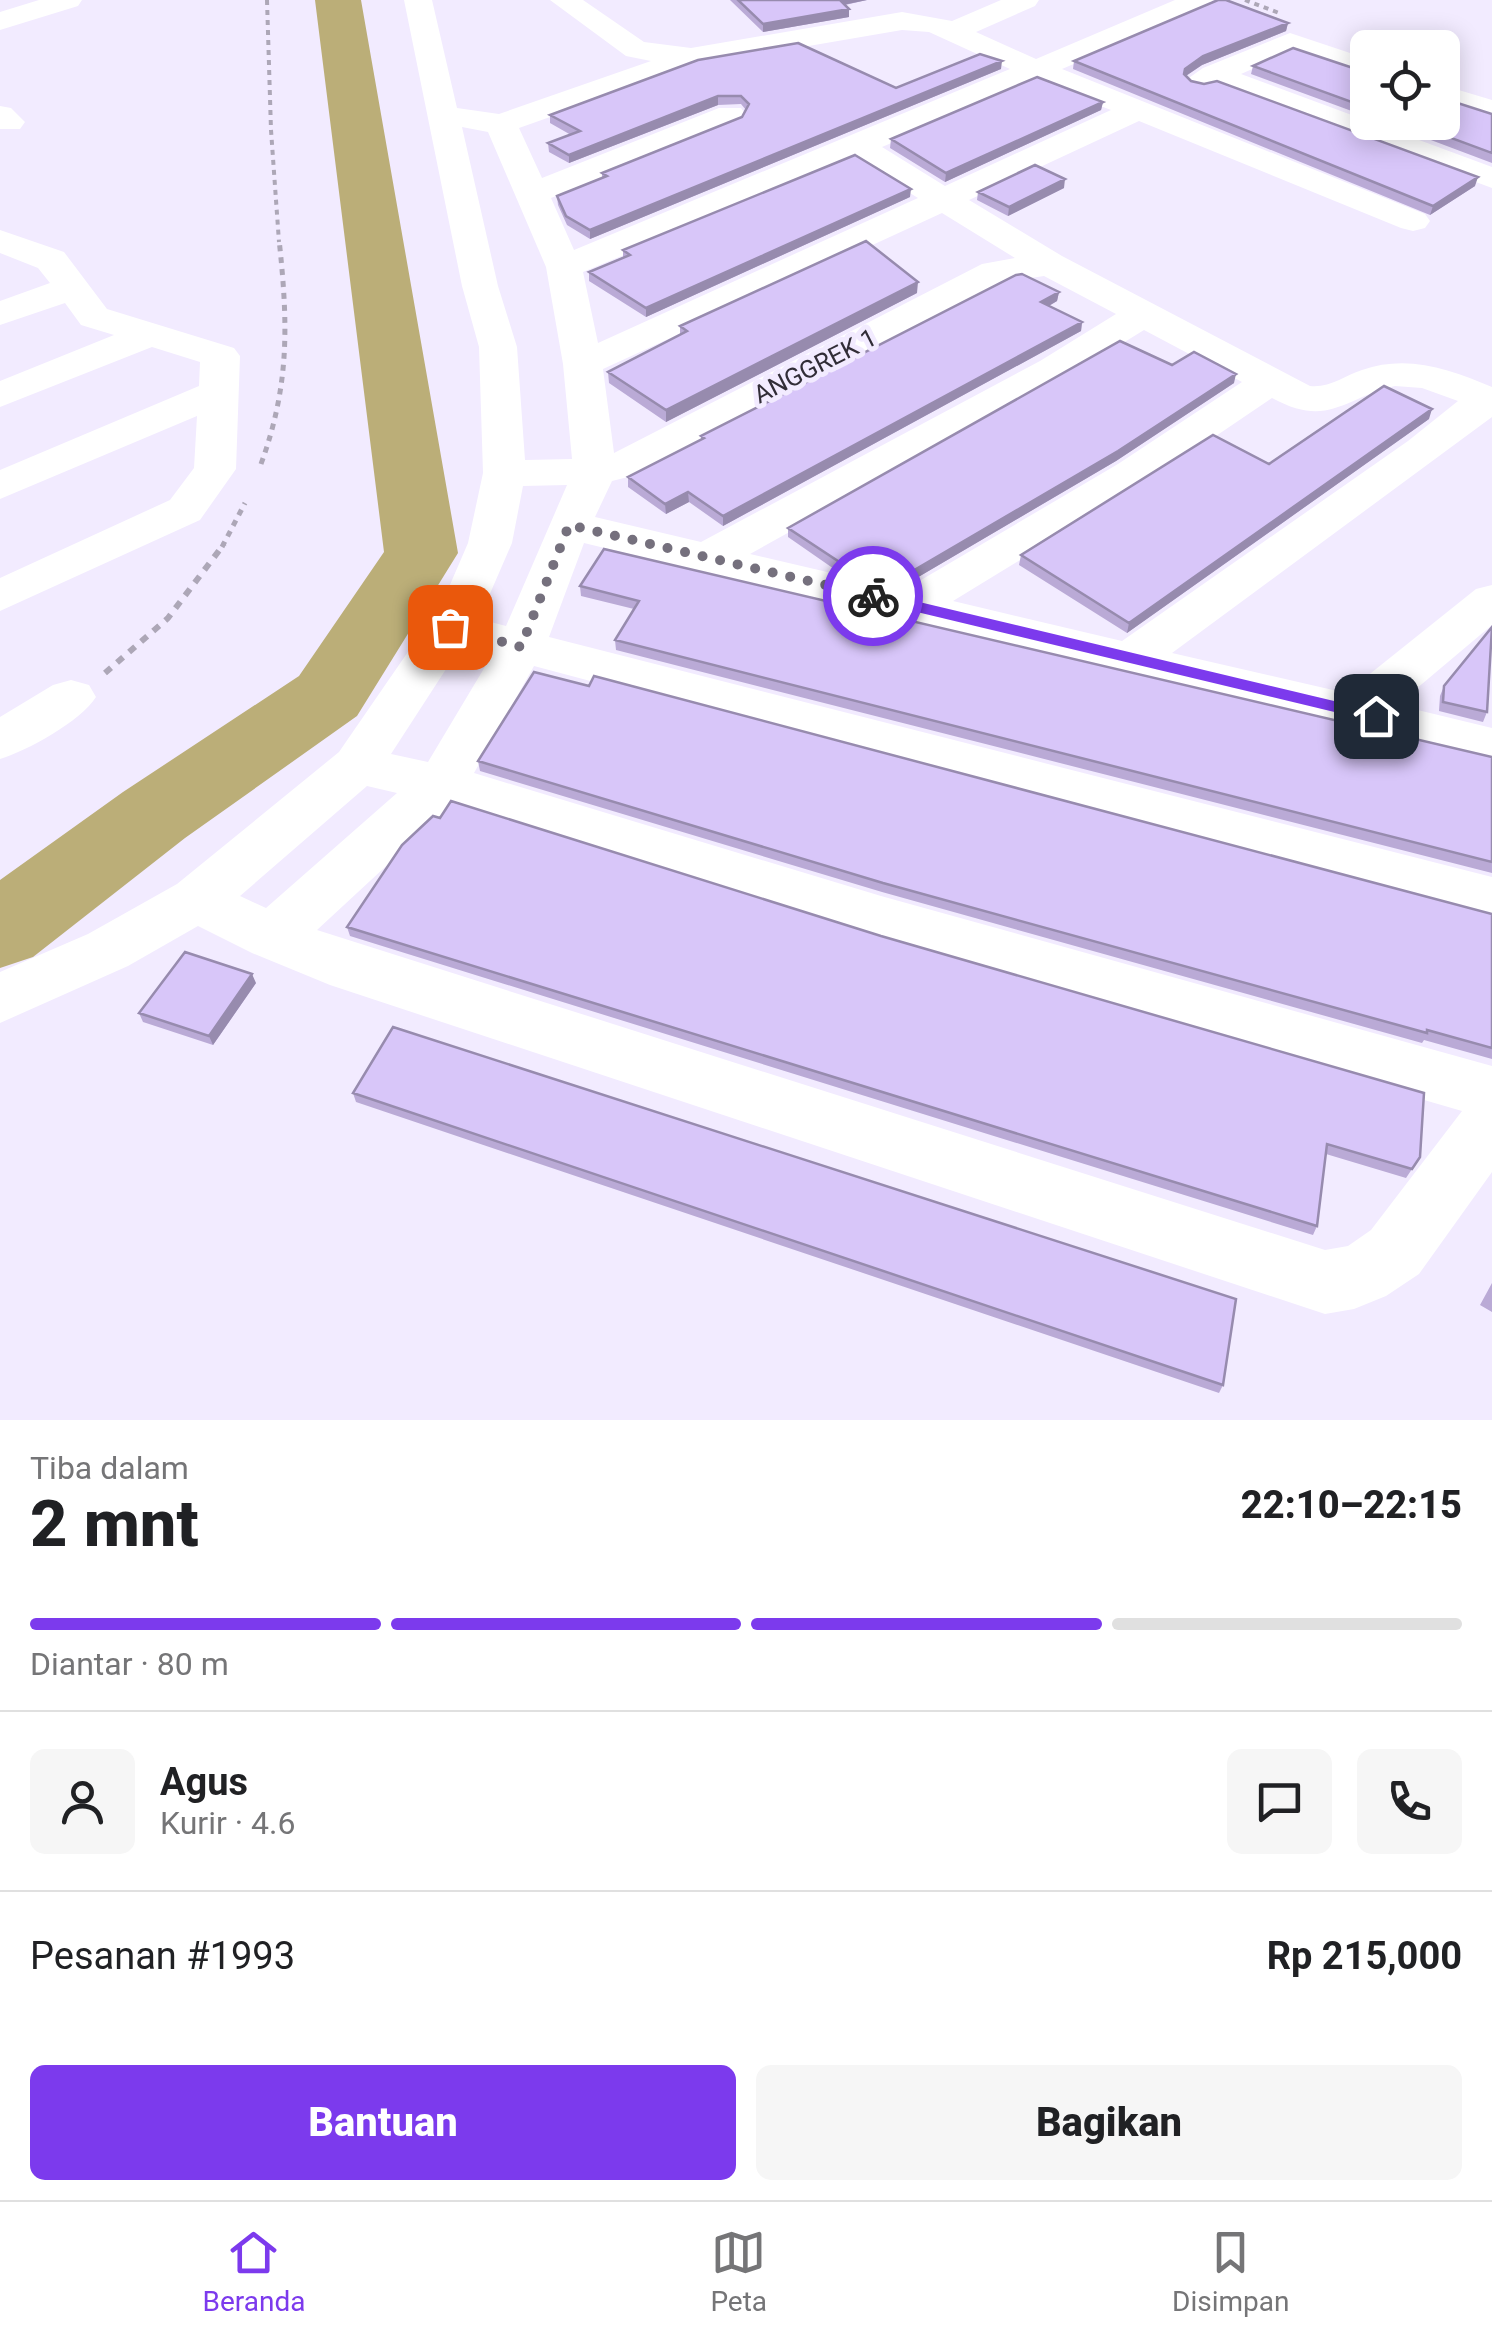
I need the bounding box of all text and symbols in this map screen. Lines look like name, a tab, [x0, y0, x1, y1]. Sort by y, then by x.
map controls	[1350, 30, 1460, 140]
button: locate	[1350, 30, 1460, 140]
street label: ANGGREK 1	[749, 323, 881, 409]
courier	[823, 546, 923, 646]
icon: bike	[846, 569, 901, 624]
pin	[408, 585, 493, 670]
icon: bag	[423, 600, 478, 655]
pin	[1334, 674, 1419, 759]
icon: home	[1349, 689, 1404, 744]
text: Tiba dalam	[30, 1449, 189, 1487]
text: 22:10–22:15	[1241, 1483, 1462, 1527]
text: 2 mnt	[30, 1486, 199, 1562]
text: Diantar · 80 m	[30, 1645, 229, 1683]
button: person	[30, 1749, 135, 1854]
button: chat	[1227, 1749, 1332, 1854]
button: phone	[1357, 1749, 1462, 1854]
text: Agus	[160, 1760, 248, 1804]
text: Kurir · 4.6	[160, 1804, 295, 1842]
text: Pesanan #1993	[30, 1934, 295, 1978]
text: Rp 215,000	[1267, 1934, 1462, 1978]
button: Bantuan	[30, 2065, 736, 2180]
button: Bagikan	[756, 2065, 1462, 2180]
tab: Beranda	[202, 2225, 305, 2318]
tab: Peta	[710, 2225, 767, 2318]
tab: Disimpan	[1172, 2225, 1289, 2318]

